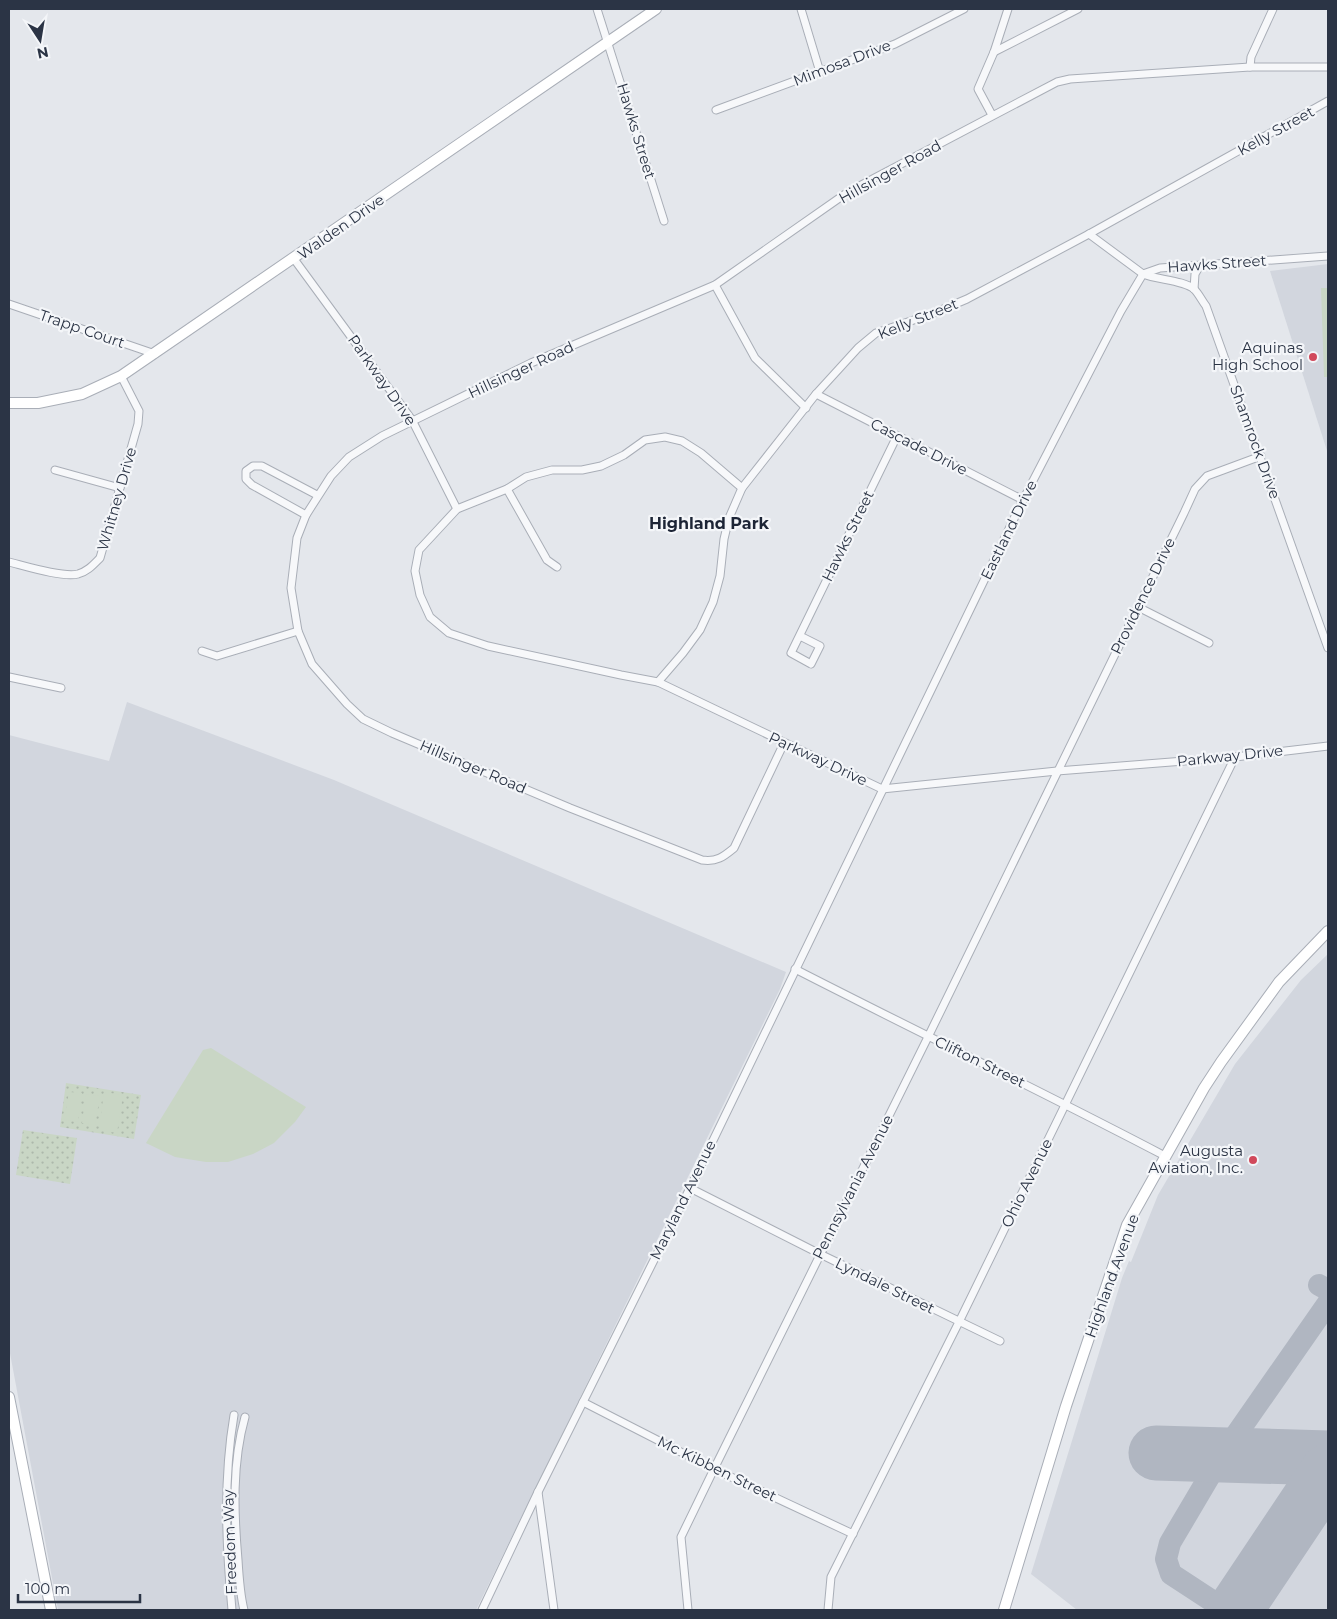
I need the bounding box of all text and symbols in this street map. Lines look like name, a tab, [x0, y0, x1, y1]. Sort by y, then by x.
north arrow	[15, 15, 65, 65]
street label: Mimosa Drive	[790, 35, 893, 90]
text: N	[35, 43, 50, 63]
street label: Hawks Street	[613, 81, 660, 181]
street label: Kelly Street	[1234, 102, 1317, 159]
street label: Hillsinger Road	[835, 136, 944, 208]
street label: Walden Drive	[294, 190, 388, 263]
street label: Hawks Street	[1167, 251, 1267, 276]
street label: Kelly Street	[875, 294, 961, 343]
street label: Trapp Court	[37, 305, 127, 352]
street label: Parkway Drive	[344, 331, 421, 429]
street label: Hillsinger Road	[465, 337, 577, 402]
place label: Aquinas High School	[1212, 338, 1303, 374]
marker: Aquinas High School	[1307, 351, 1319, 363]
street label: Shamrock Drive	[1226, 382, 1285, 501]
street label: Cascade Drive	[867, 414, 971, 479]
street label: Whitney Drive	[93, 445, 140, 553]
street label: Eastland Drive	[976, 477, 1041, 583]
street label: Hawks Street	[817, 487, 878, 585]
district label: Highland Park	[649, 514, 770, 533]
street label: Providence Drive	[1106, 534, 1179, 657]
street label: Parkway Drive	[766, 727, 871, 790]
street label: Hillsinger Road	[417, 735, 530, 798]
street label: Parkway Drive	[1176, 740, 1284, 771]
street label: Clifton Street	[932, 1031, 1029, 1092]
street label: Pennsylvania Avenue	[808, 1111, 897, 1262]
street label: Ohio Avenue	[997, 1135, 1056, 1230]
street label: Maryland Avenue	[645, 1137, 720, 1263]
place label: Augusta Aviation, Inc.	[1148, 1141, 1243, 1177]
marker: Augusta Aviation, Inc.	[1247, 1154, 1259, 1166]
street label: Highland Avenue	[1080, 1211, 1143, 1340]
street label: Lyndale Street	[832, 1253, 938, 1318]
street label: Mc Kibben Street	[655, 1431, 780, 1506]
street label: Freedom Way	[218, 1488, 241, 1595]
scale bar	[18, 1572, 140, 1604]
text: 100 m	[25, 1579, 70, 1598]

